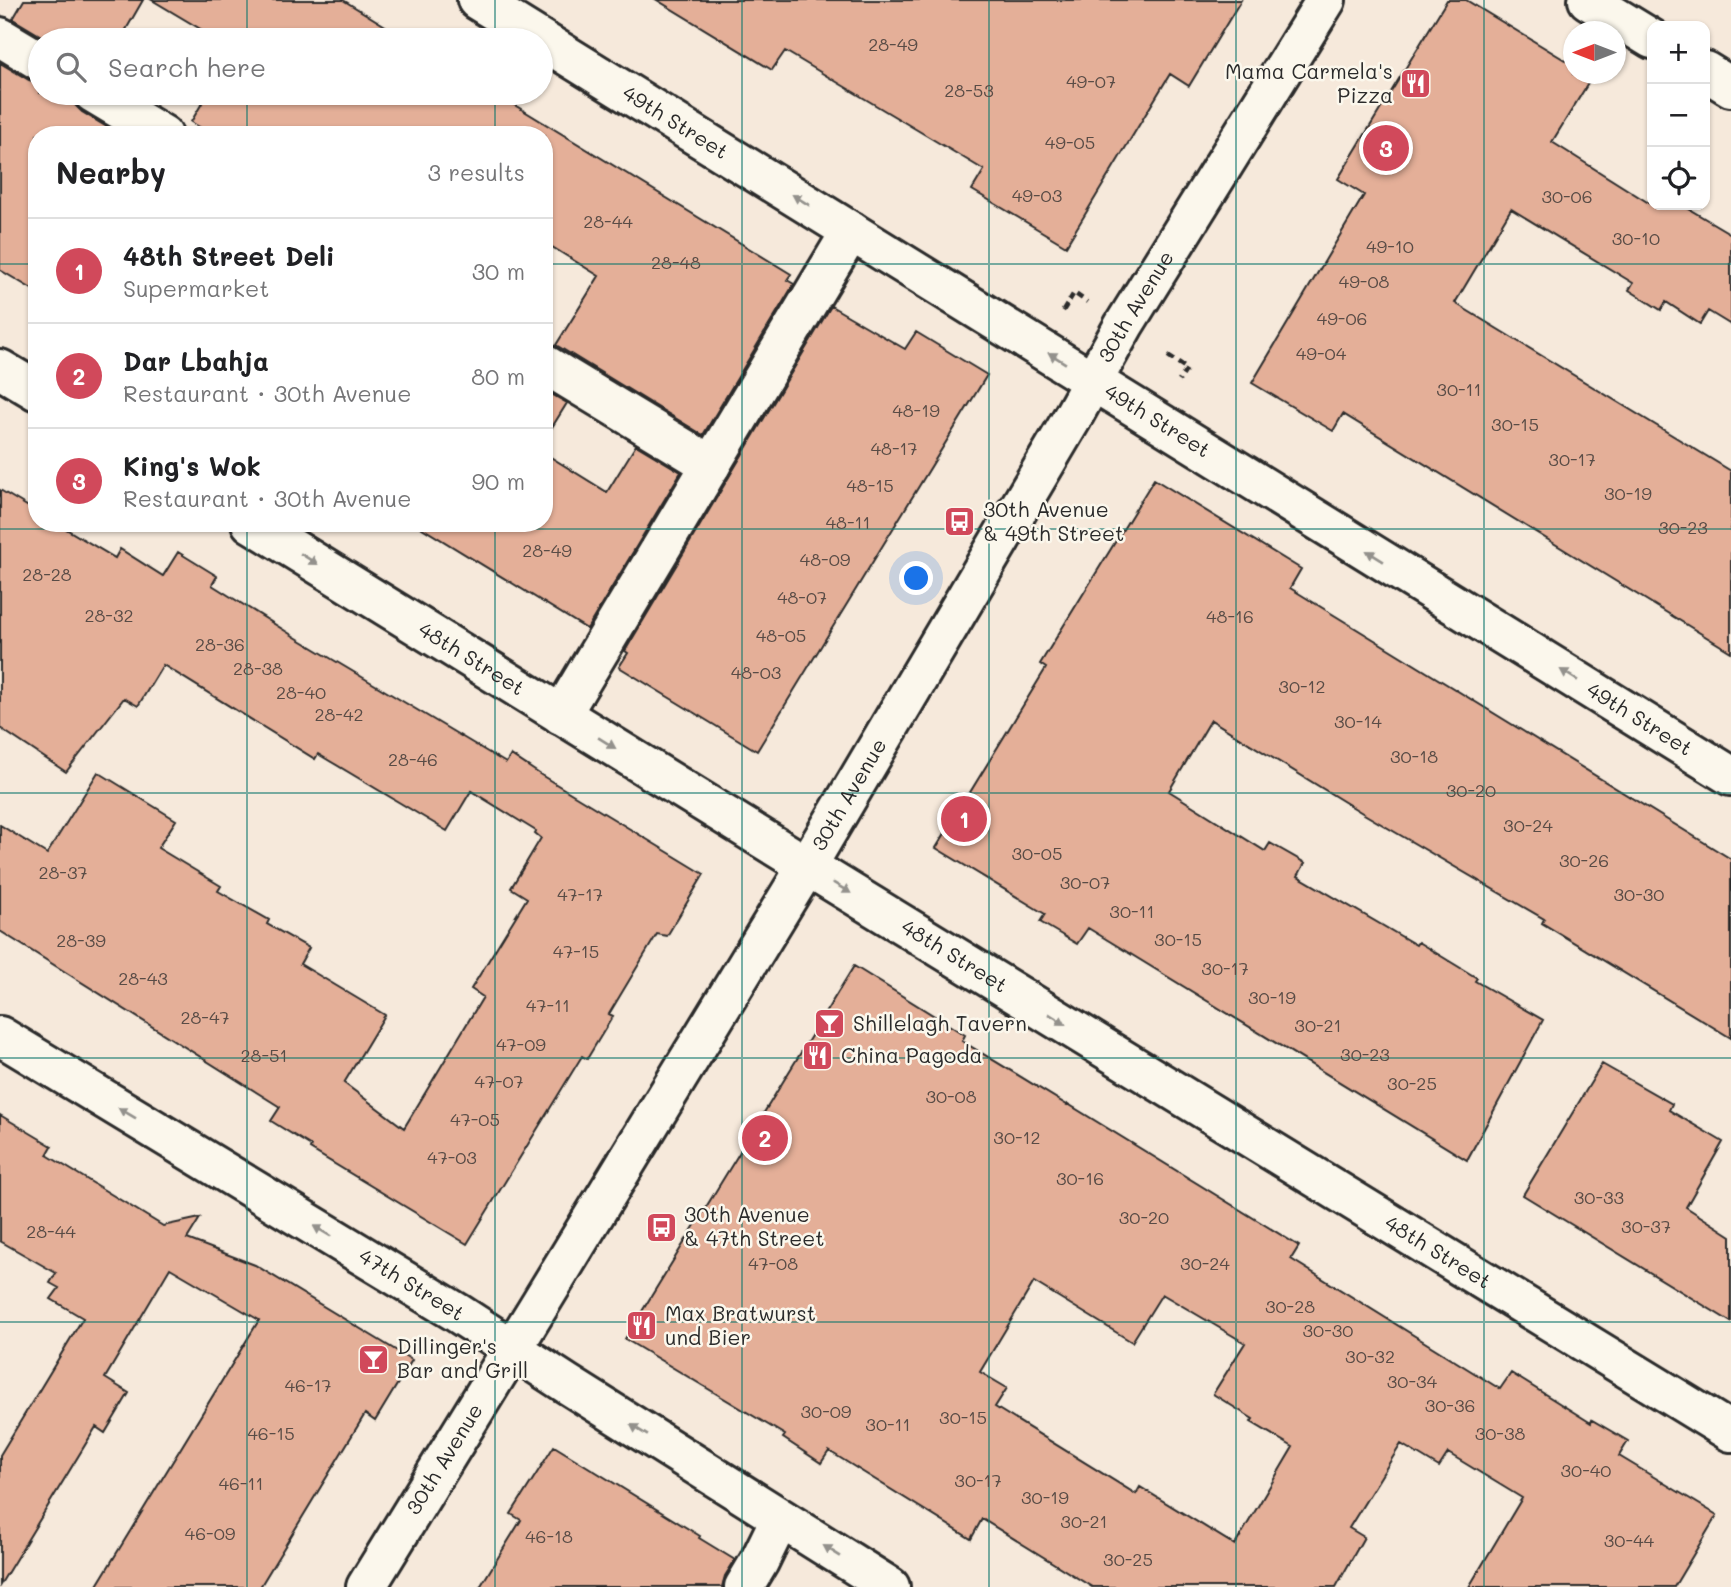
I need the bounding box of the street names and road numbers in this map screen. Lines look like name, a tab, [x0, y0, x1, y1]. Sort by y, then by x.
street label: 49th Street	[618, 78, 734, 164]
street label: 30th Avenue	[1091, 245, 1179, 367]
street label: 49th Street	[1100, 377, 1216, 463]
street label: 48th Street	[414, 615, 530, 701]
street label: 49th Street	[1582, 675, 1698, 761]
street label: 30th Avenue	[804, 733, 892, 855]
street label: 48th Street	[897, 912, 1013, 998]
street label: 48th Street	[1380, 1208, 1497, 1294]
street label: 47th Street	[354, 1241, 470, 1326]
street label: 30th Avenue	[399, 1398, 488, 1519]

